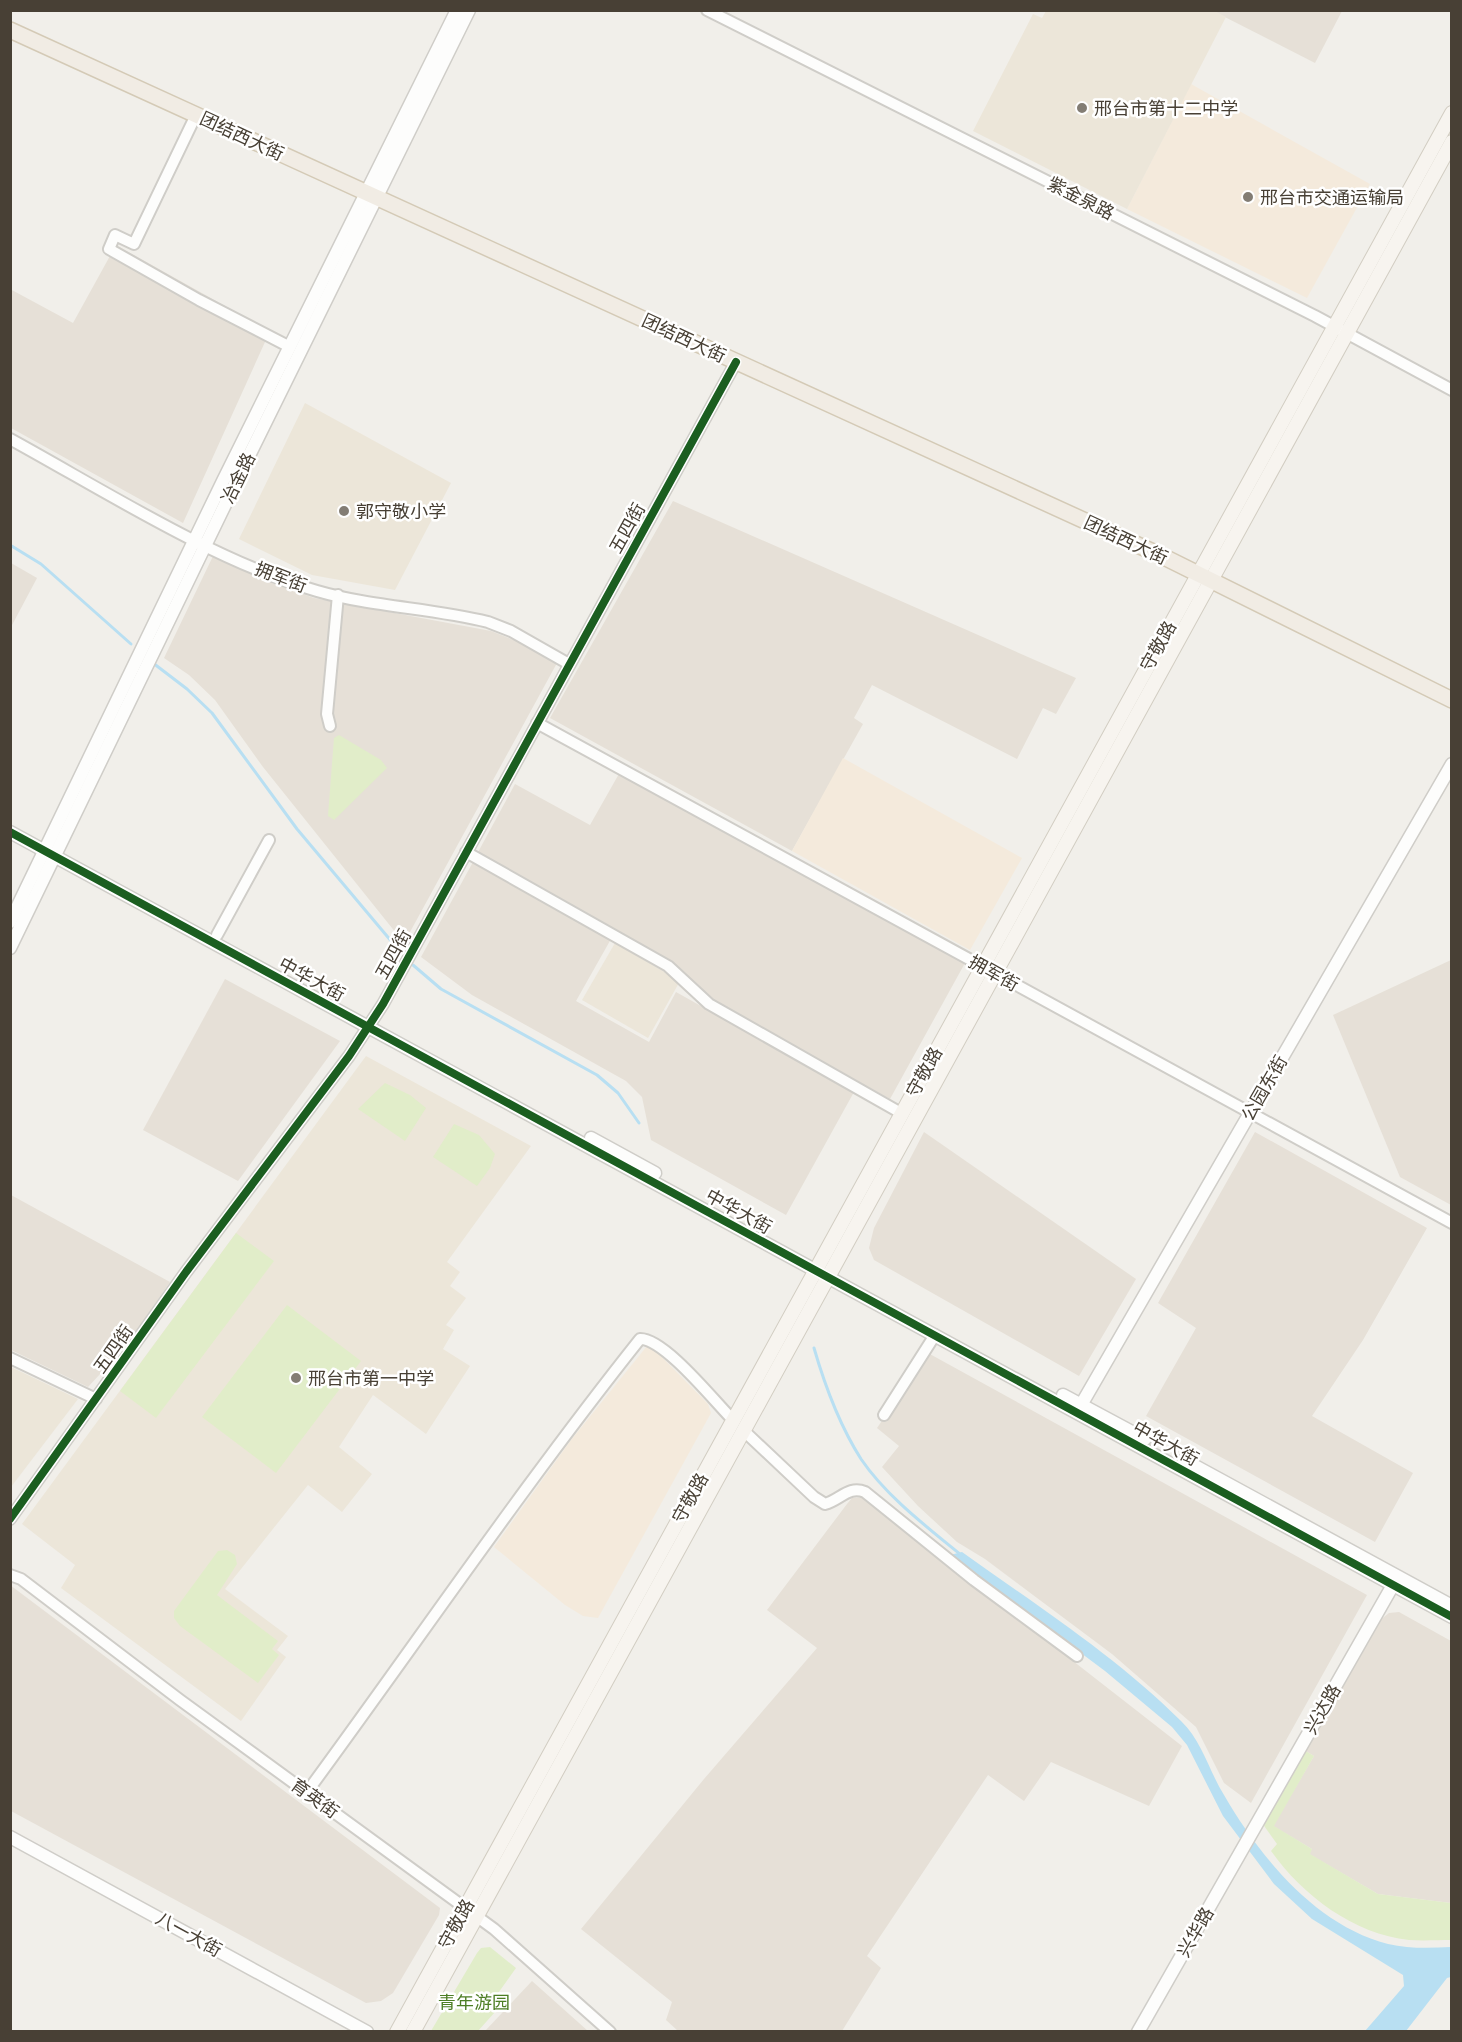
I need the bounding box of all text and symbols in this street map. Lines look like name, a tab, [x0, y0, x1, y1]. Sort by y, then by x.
place label: 邢台市第十二中学	[1094, 98, 1238, 119]
marker: 邢台市第十二中学	[1075, 101, 1089, 115]
street label: 团结西大街	[197, 107, 287, 165]
street label: 紫金泉路	[1044, 172, 1118, 224]
place label: 邢台市交通运输局	[1260, 187, 1404, 208]
marker: 邢台市交通运输局	[1241, 190, 1255, 204]
street label: 团结西大街	[639, 309, 729, 367]
street label: 冶金路	[217, 449, 259, 507]
street label: 五四街	[605, 499, 649, 557]
place label: 郭守敬小学	[356, 501, 446, 522]
marker: 郭守敬小学	[337, 504, 351, 518]
street label: 团结西大街	[1081, 511, 1171, 569]
street label: 拥军街	[252, 558, 310, 596]
street label: 守敬路	[1136, 617, 1180, 675]
street label: 五四街	[371, 925, 415, 983]
street label: 拥军街	[965, 951, 1023, 995]
street label: 中华大街	[275, 953, 349, 1005]
street label: 守敬路	[902, 1043, 946, 1101]
street label: 公园东街	[1237, 1052, 1291, 1124]
street label: 中华大街	[702, 1184, 776, 1238]
street label: 五四街	[89, 1321, 137, 1377]
place label: 邢台市第一中学	[308, 1368, 434, 1389]
marker: 邢台市第一中学	[289, 1371, 303, 1385]
street label: 中华大街	[1129, 1416, 1203, 1470]
street label: 守敬路	[668, 1469, 712, 1527]
street label: 兴达路	[1299, 1680, 1345, 1738]
street label: 育英街	[287, 1774, 343, 1822]
street label: 守敬路	[434, 1895, 478, 1953]
street label: 兴华路	[1172, 1903, 1218, 1961]
street label: 八一大街	[152, 1907, 226, 1961]
park label: 青年游园	[438, 1992, 510, 2013]

